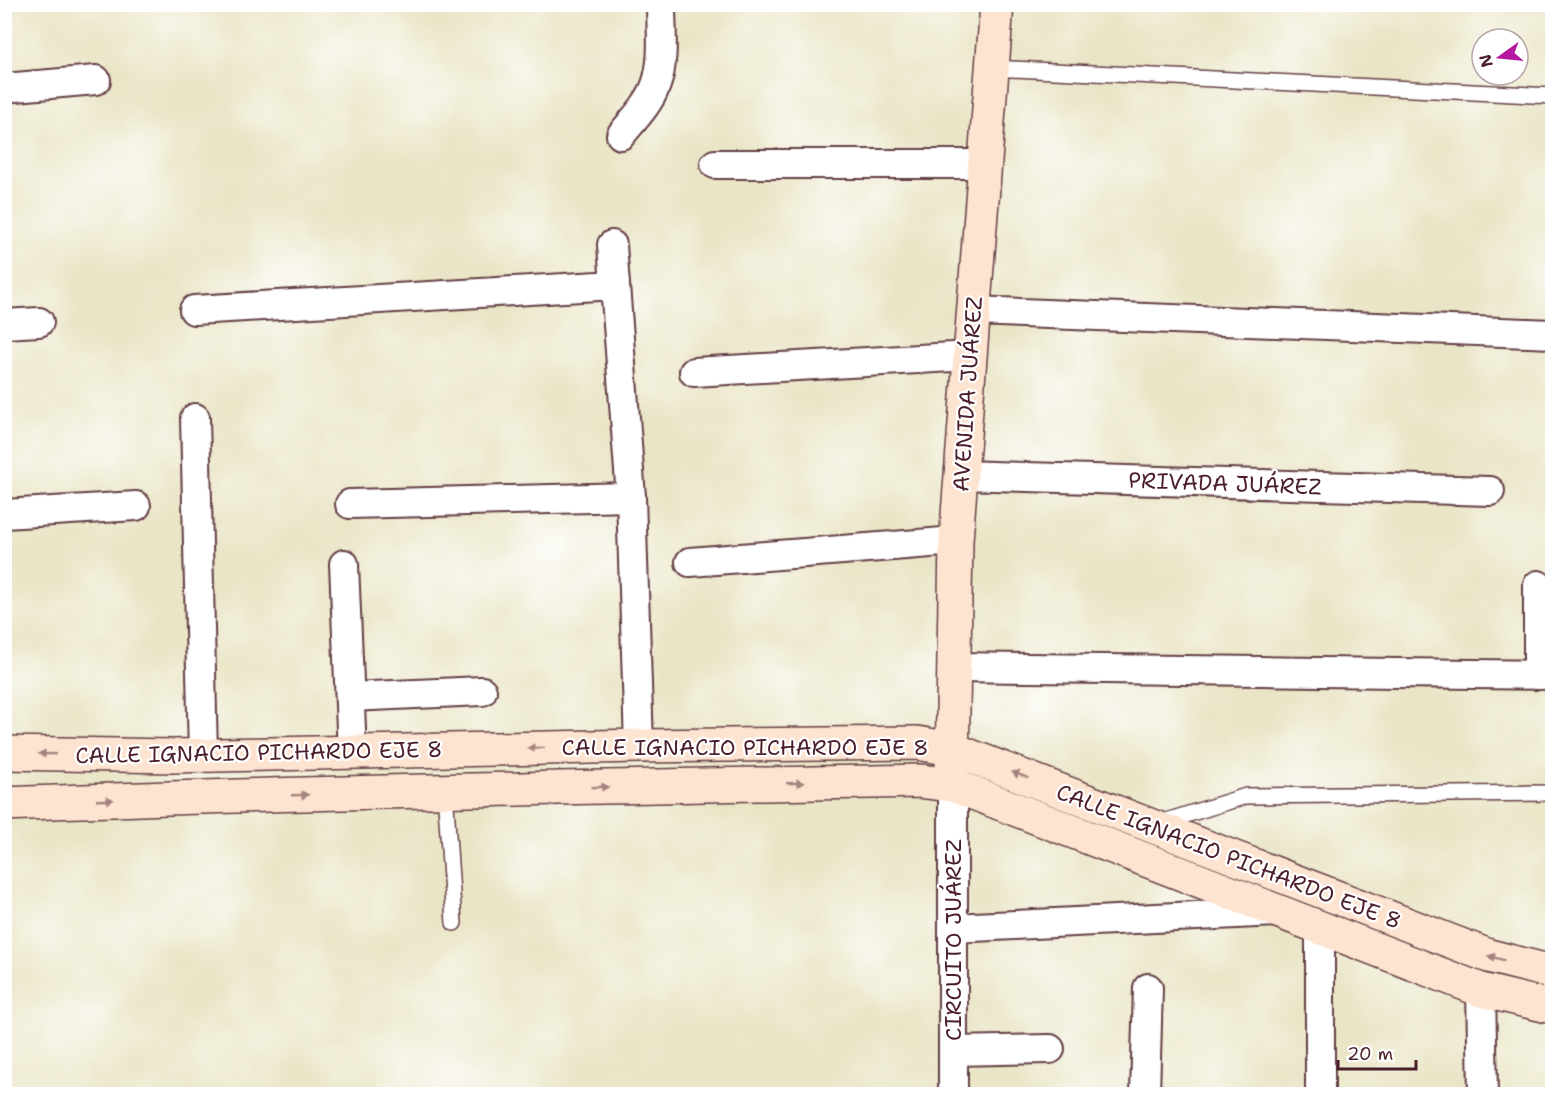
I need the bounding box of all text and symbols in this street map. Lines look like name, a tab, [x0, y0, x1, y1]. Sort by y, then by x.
north arrow	[1470, 27, 1530, 87]
text: N	[1474, 52, 1498, 70]
street label: AVENIDA JUÁREZ	[946, 295, 989, 493]
street label: PRIVADA JUÁREZ	[1128, 466, 1322, 501]
street label: CALLE IGNACIO PICHARDO EJE 8	[561, 733, 929, 762]
street label: CALLE IGNACIO PICHARDO EJE 8	[75, 735, 443, 770]
one-way arrow	[527, 744, 546, 753]
one-way arrow	[38, 749, 57, 759]
one-way arrow	[1010, 770, 1028, 780]
street label: CALLE IGNACIO PICHARDO EJE 8	[1052, 777, 1405, 936]
one-way arrow	[785, 778, 804, 788]
one-way arrow	[590, 782, 609, 792]
one-way arrow	[290, 791, 309, 800]
one-way arrow	[95, 796, 114, 805]
street label: CIRCUITO JUÁREZ	[939, 839, 968, 1041]
one-way arrow	[1487, 953, 1505, 962]
scale bar	[1338, 1033, 1416, 1071]
text: 20 m	[1347, 1042, 1393, 1066]

